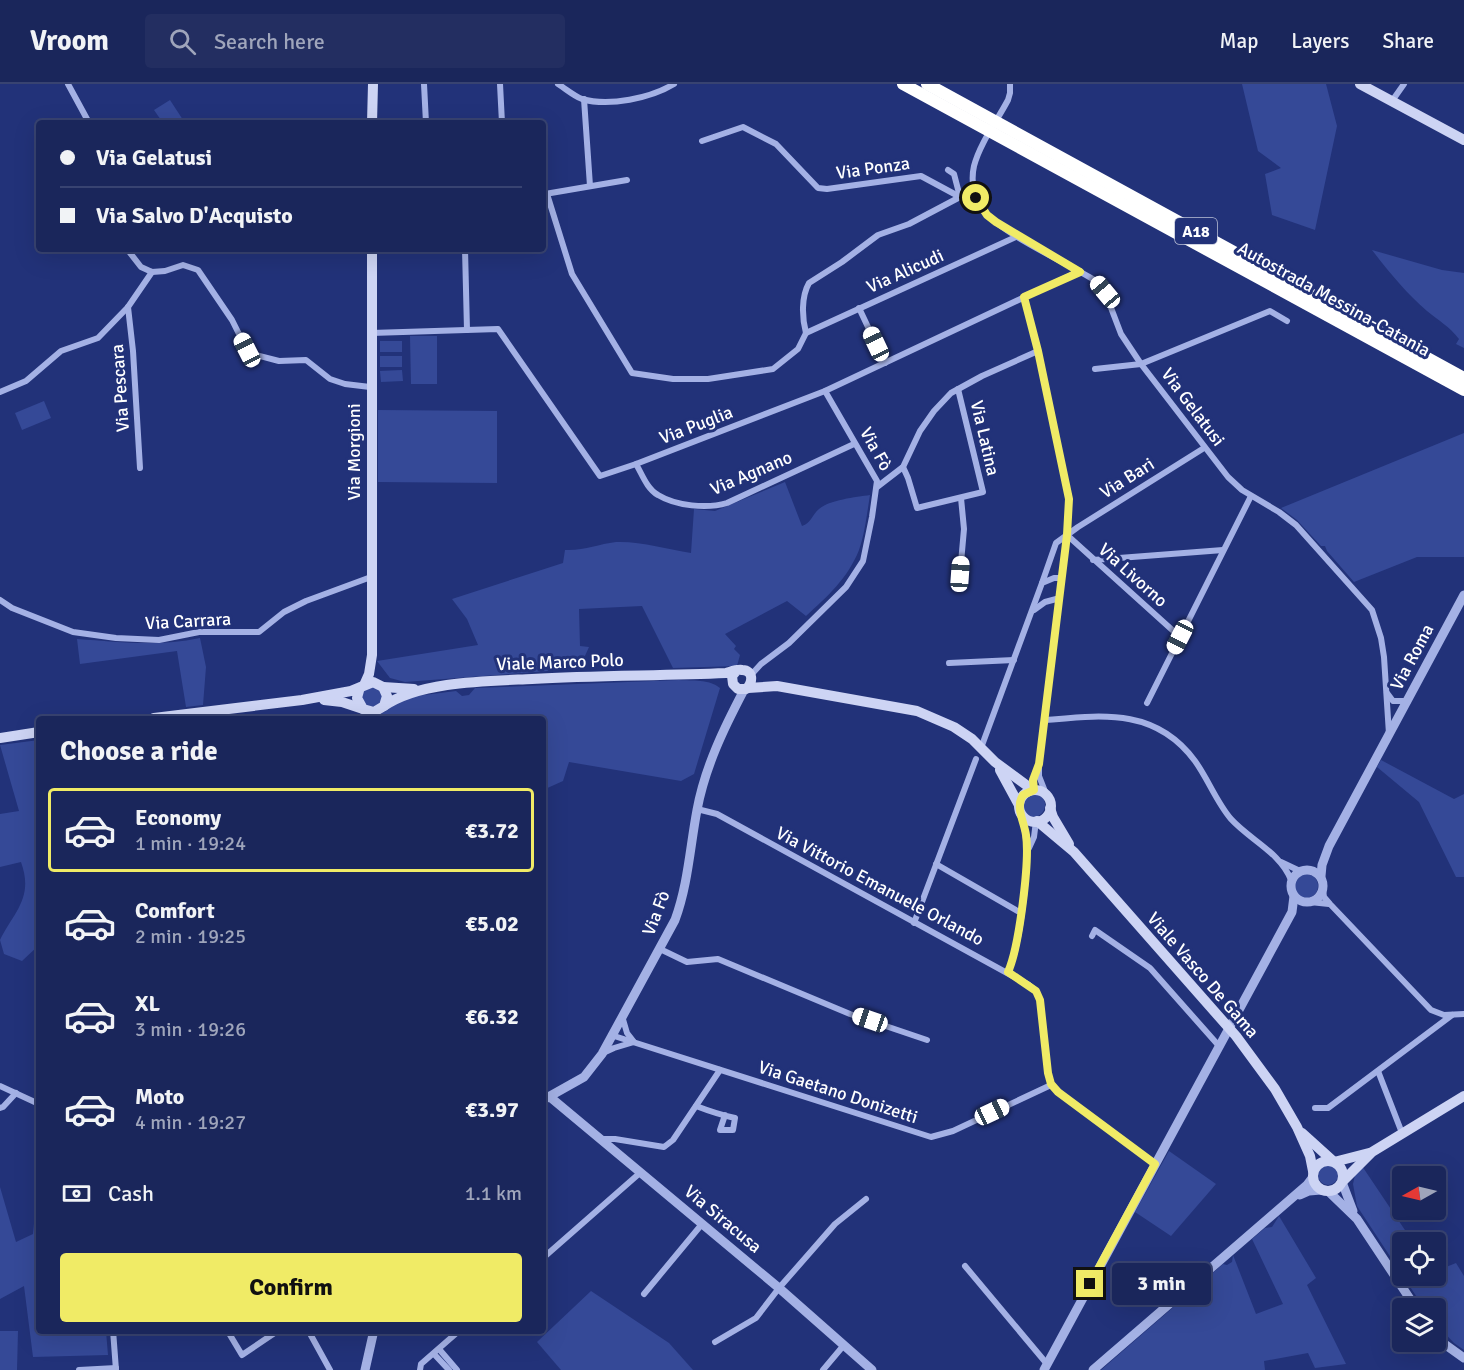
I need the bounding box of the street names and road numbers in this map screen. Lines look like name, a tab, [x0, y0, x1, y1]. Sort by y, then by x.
street label: Via Ponza	[835, 152, 911, 184]
road number: A18	[1175, 218, 1217, 244]
street label: Autostrada Messina-Catania	[1234, 237, 1434, 361]
street label: Via Alicudi	[863, 244, 947, 298]
street label: Via Pescara	[106, 343, 134, 433]
street label: Via Gelatusi	[1157, 364, 1229, 450]
street label: Via Latina	[966, 398, 1004, 478]
street label: Via Puglia	[656, 401, 736, 449]
street label: Via Morgioni	[343, 403, 365, 501]
street label: Via Fò	[855, 423, 897, 475]
street label: Via Agnano	[707, 446, 795, 500]
street label: Via Bari	[1096, 453, 1158, 503]
street label: Via Livorno	[1094, 538, 1172, 612]
street label: Via Carrara	[144, 608, 232, 634]
street label: Via Roma	[1385, 620, 1439, 694]
street label: Viale Marco Polo	[496, 649, 624, 675]
street label: Via Vittorio Emanuele Orlando	[772, 822, 988, 950]
street label: Via Fò	[637, 887, 675, 939]
street label: Viale Vasco De Gama	[1142, 908, 1264, 1042]
street label: Via Gaetano Donizetti	[755, 1056, 921, 1128]
street label: Via Siracusa	[680, 1180, 766, 1258]

